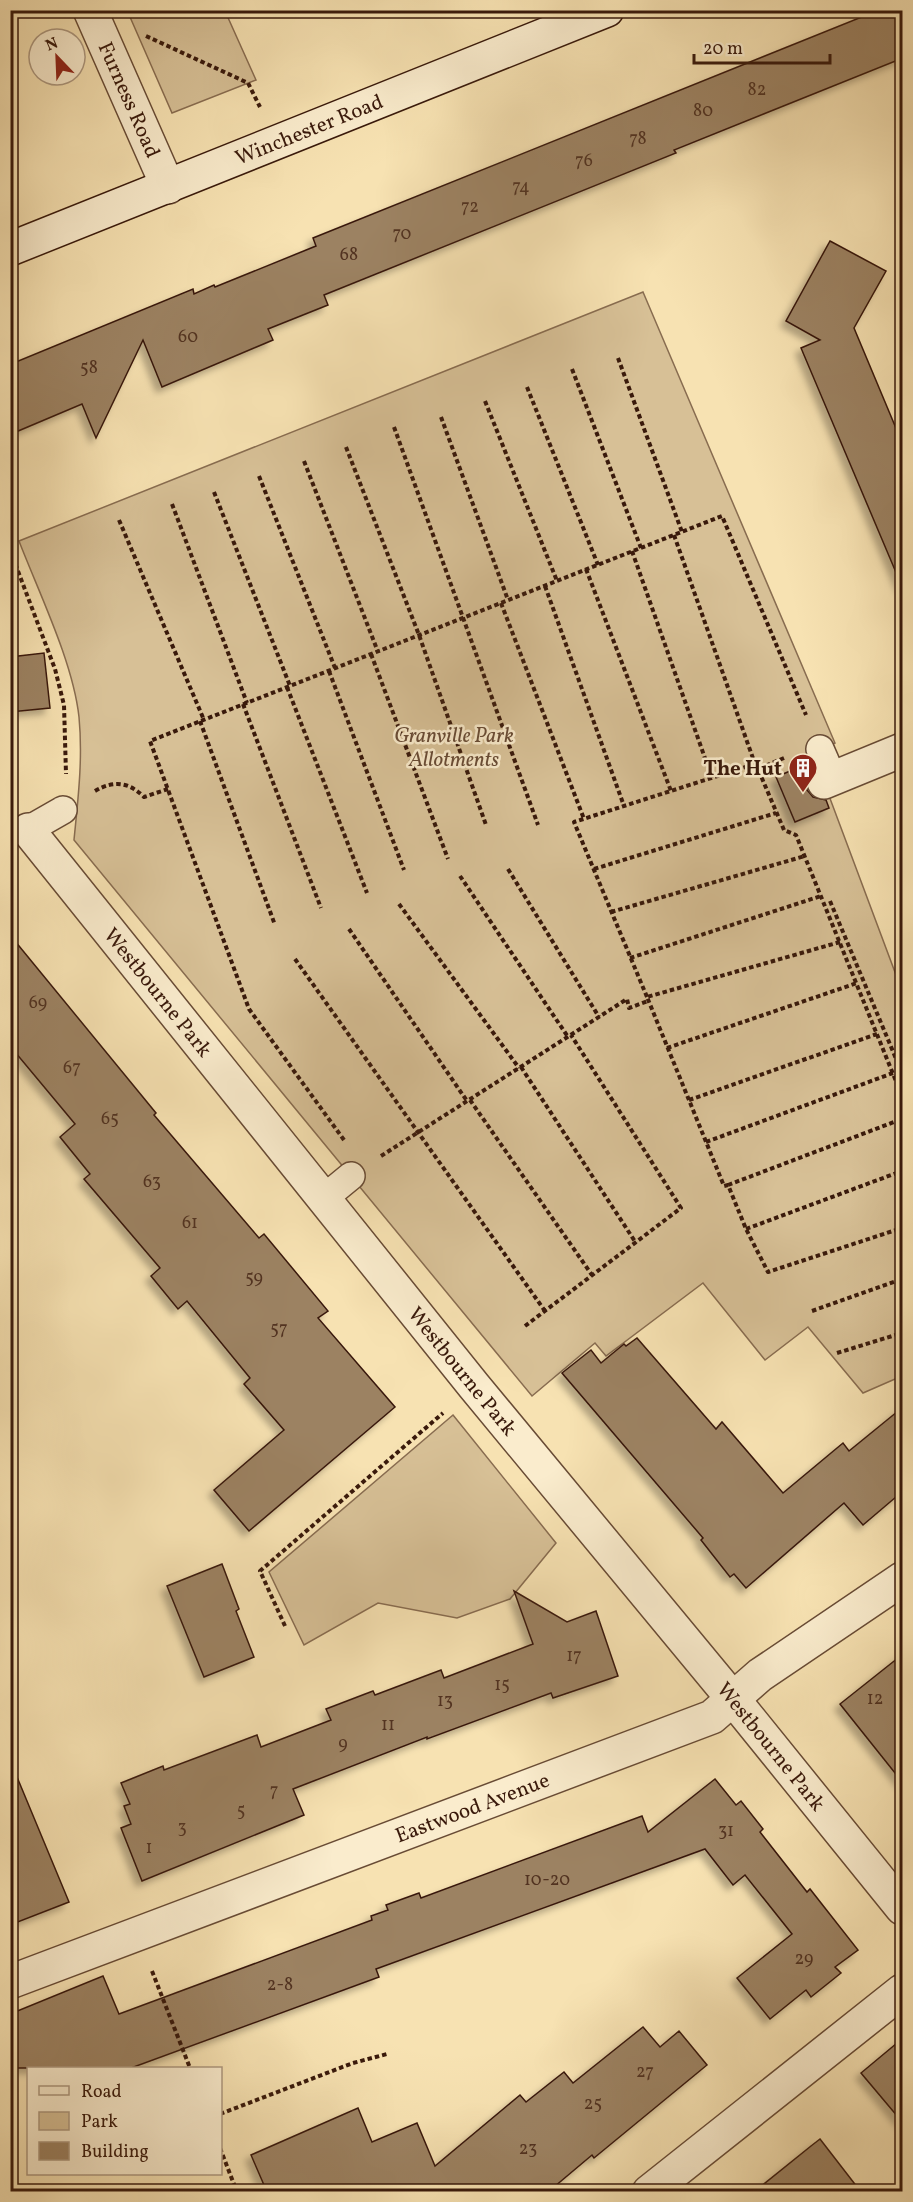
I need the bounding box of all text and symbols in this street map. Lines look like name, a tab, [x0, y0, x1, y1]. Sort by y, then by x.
north arrow	[27, 27, 87, 87]
scale bar	[694, 27, 830, 65]
text: N	[42, 32, 62, 57]
text: 20 m	[703, 37, 743, 62]
street label: Furness Road	[90, 38, 166, 163]
house number: 82	[748, 78, 766, 103]
street label: Winchester Road	[231, 88, 388, 173]
house number: 80	[693, 99, 713, 124]
house number: 78	[629, 127, 647, 152]
house number: 76	[575, 149, 593, 174]
house number: 74	[512, 175, 530, 200]
house number: 72	[461, 195, 479, 220]
house number: 70	[393, 222, 412, 247]
house number: 68	[340, 243, 358, 268]
house number: 60	[178, 325, 198, 350]
house number: 58	[80, 356, 98, 381]
park label: Granville Park Allotments	[394, 722, 514, 775]
building icon: The Hut	[787, 752, 819, 794]
place label: The Hut	[703, 755, 782, 784]
street label: Westbourne Park	[96, 922, 218, 1065]
house number: 69	[29, 991, 47, 1016]
house number: 67	[63, 1056, 81, 1081]
house number: 65	[101, 1107, 119, 1132]
house number: 63	[143, 1170, 161, 1195]
house number: 61	[182, 1211, 198, 1236]
house number: 59	[245, 1266, 263, 1291]
street label: Westbourne Park	[400, 1301, 523, 1443]
house number: 57	[270, 1317, 288, 1342]
house number: 17	[566, 1644, 582, 1669]
house number: 15	[494, 1673, 510, 1698]
street label: Westbourne Park	[709, 1677, 832, 1819]
house number: 12	[867, 1687, 883, 1712]
house number: 13	[437, 1689, 453, 1714]
house number: 11	[381, 1713, 395, 1738]
house number: 9	[338, 1732, 348, 1757]
street label: Eastwood Avenue	[391, 1767, 554, 1851]
house number: 7	[270, 1779, 278, 1804]
house number: 5	[237, 1799, 245, 1824]
house number: 3	[177, 1816, 187, 1841]
house number: 31	[718, 1819, 734, 1844]
house number: 1	[146, 1836, 152, 1861]
house number: 10-20	[524, 1868, 570, 1893]
house number: 29	[795, 1947, 813, 1972]
house number: 2-8	[267, 1973, 293, 1998]
house number: 27	[636, 2060, 654, 2085]
legend	[27, 2067, 222, 2175]
text: Road	[81, 2080, 122, 2105]
house number: 25	[584, 2092, 602, 2117]
text: Park	[81, 2110, 118, 2135]
house number: 23	[519, 2137, 537, 2162]
text: Building	[81, 2140, 149, 2165]

